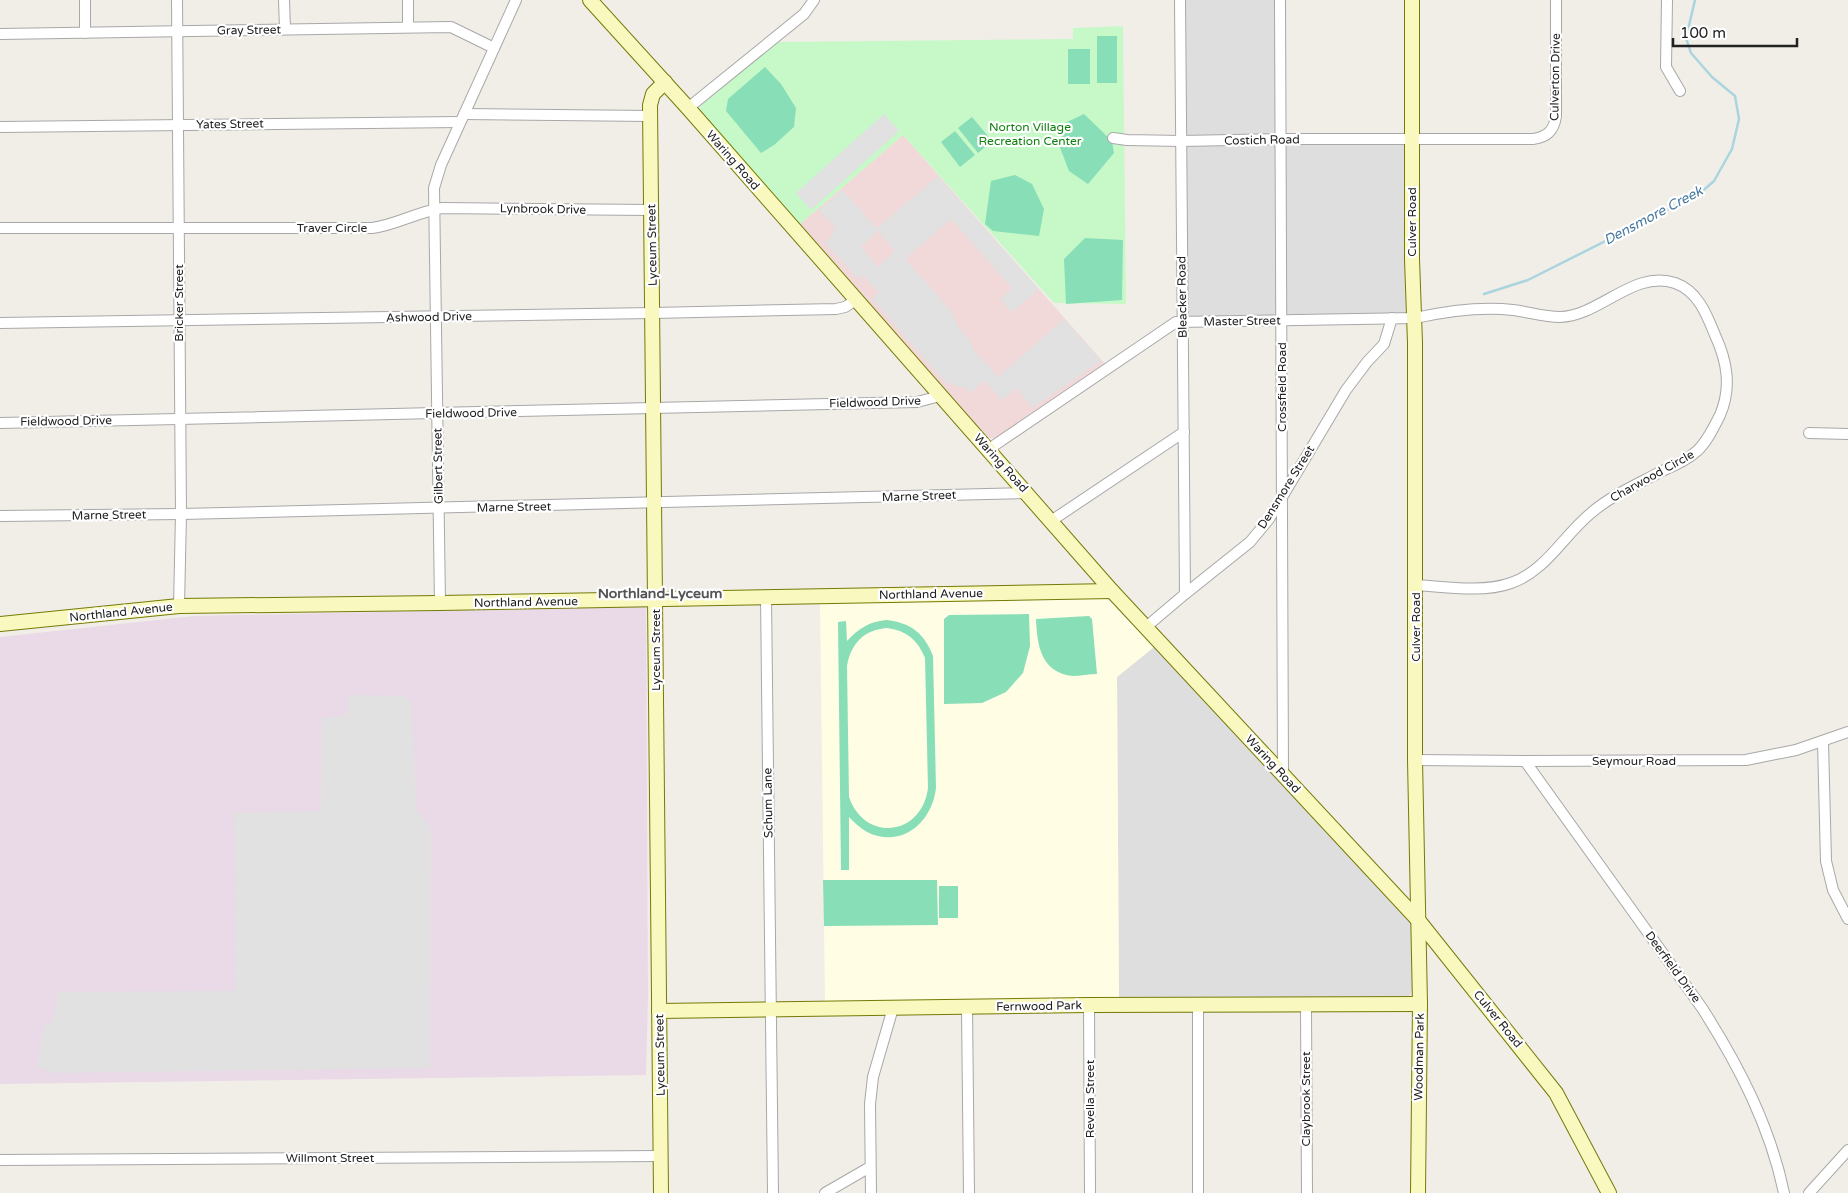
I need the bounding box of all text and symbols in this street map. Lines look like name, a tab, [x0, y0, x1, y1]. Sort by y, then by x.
scale bar	[1673, 15, 1797, 47]
street label: Gray Street	[217, 22, 282, 38]
text: 100 m	[1680, 24, 1726, 42]
street label: Culverton Drive	[1547, 33, 1563, 121]
street label: Yates Street	[196, 116, 264, 132]
park label: Norton Village Recreation Center	[979, 120, 1082, 148]
street label: Waring Road	[703, 127, 763, 193]
street label: Costich Road	[1224, 132, 1300, 148]
water label: Densmore Creek	[1601, 182, 1707, 249]
street label: Culver Road	[1405, 187, 1419, 257]
street label: Lynbrook Drive	[500, 201, 587, 217]
street label: Lyceum Street	[644, 203, 660, 286]
street label: Traver Circle	[297, 221, 367, 235]
street label: Bleacker Road	[1174, 256, 1190, 338]
street label: Bricker Street	[172, 264, 186, 342]
street label: Ashwood Drive	[386, 309, 472, 325]
street label: Master Street	[1203, 313, 1281, 329]
street label: Crossfield Road	[1275, 342, 1289, 432]
street label: Fieldwood Drive	[829, 393, 921, 411]
street label: Fieldwood Drive	[425, 405, 517, 421]
street label: Fieldwood Drive	[20, 413, 112, 429]
street label: Gilbert Street	[430, 427, 446, 504]
street label: Waring Road	[971, 431, 1031, 495]
street label: Densmore Street	[1255, 442, 1317, 531]
street label: Charwood Circle	[1608, 447, 1697, 505]
street label: Marne Street	[882, 488, 957, 504]
street label: Marne Street	[477, 499, 552, 515]
street label: Marne Street	[72, 507, 147, 523]
district label: Northland-Lyceum	[598, 585, 722, 602]
street label: Northland Avenue	[879, 586, 983, 602]
street label: Culver Road	[1409, 592, 1423, 662]
street label: Northland Avenue	[474, 594, 578, 610]
street label: Northland Avenue	[69, 600, 174, 624]
street label: Lyceum Street	[649, 609, 663, 691]
street label: Waring Road	[1243, 732, 1303, 796]
street label: Seymour Road	[1592, 754, 1676, 768]
street label: Schum Lane	[760, 768, 776, 838]
street label: Deerfield Drive	[1642, 929, 1704, 1006]
street label: Culver Road	[1471, 988, 1525, 1050]
street label: Fernwood Park	[996, 998, 1082, 1014]
street label: Lyceum Street	[652, 1013, 668, 1096]
street label: Woodman Park	[1411, 1013, 1427, 1101]
street label: Claybrook Street	[1299, 1051, 1313, 1146]
street label: Revella Street	[1083, 1059, 1097, 1138]
street label: Willmont Street	[286, 1151, 375, 1165]

